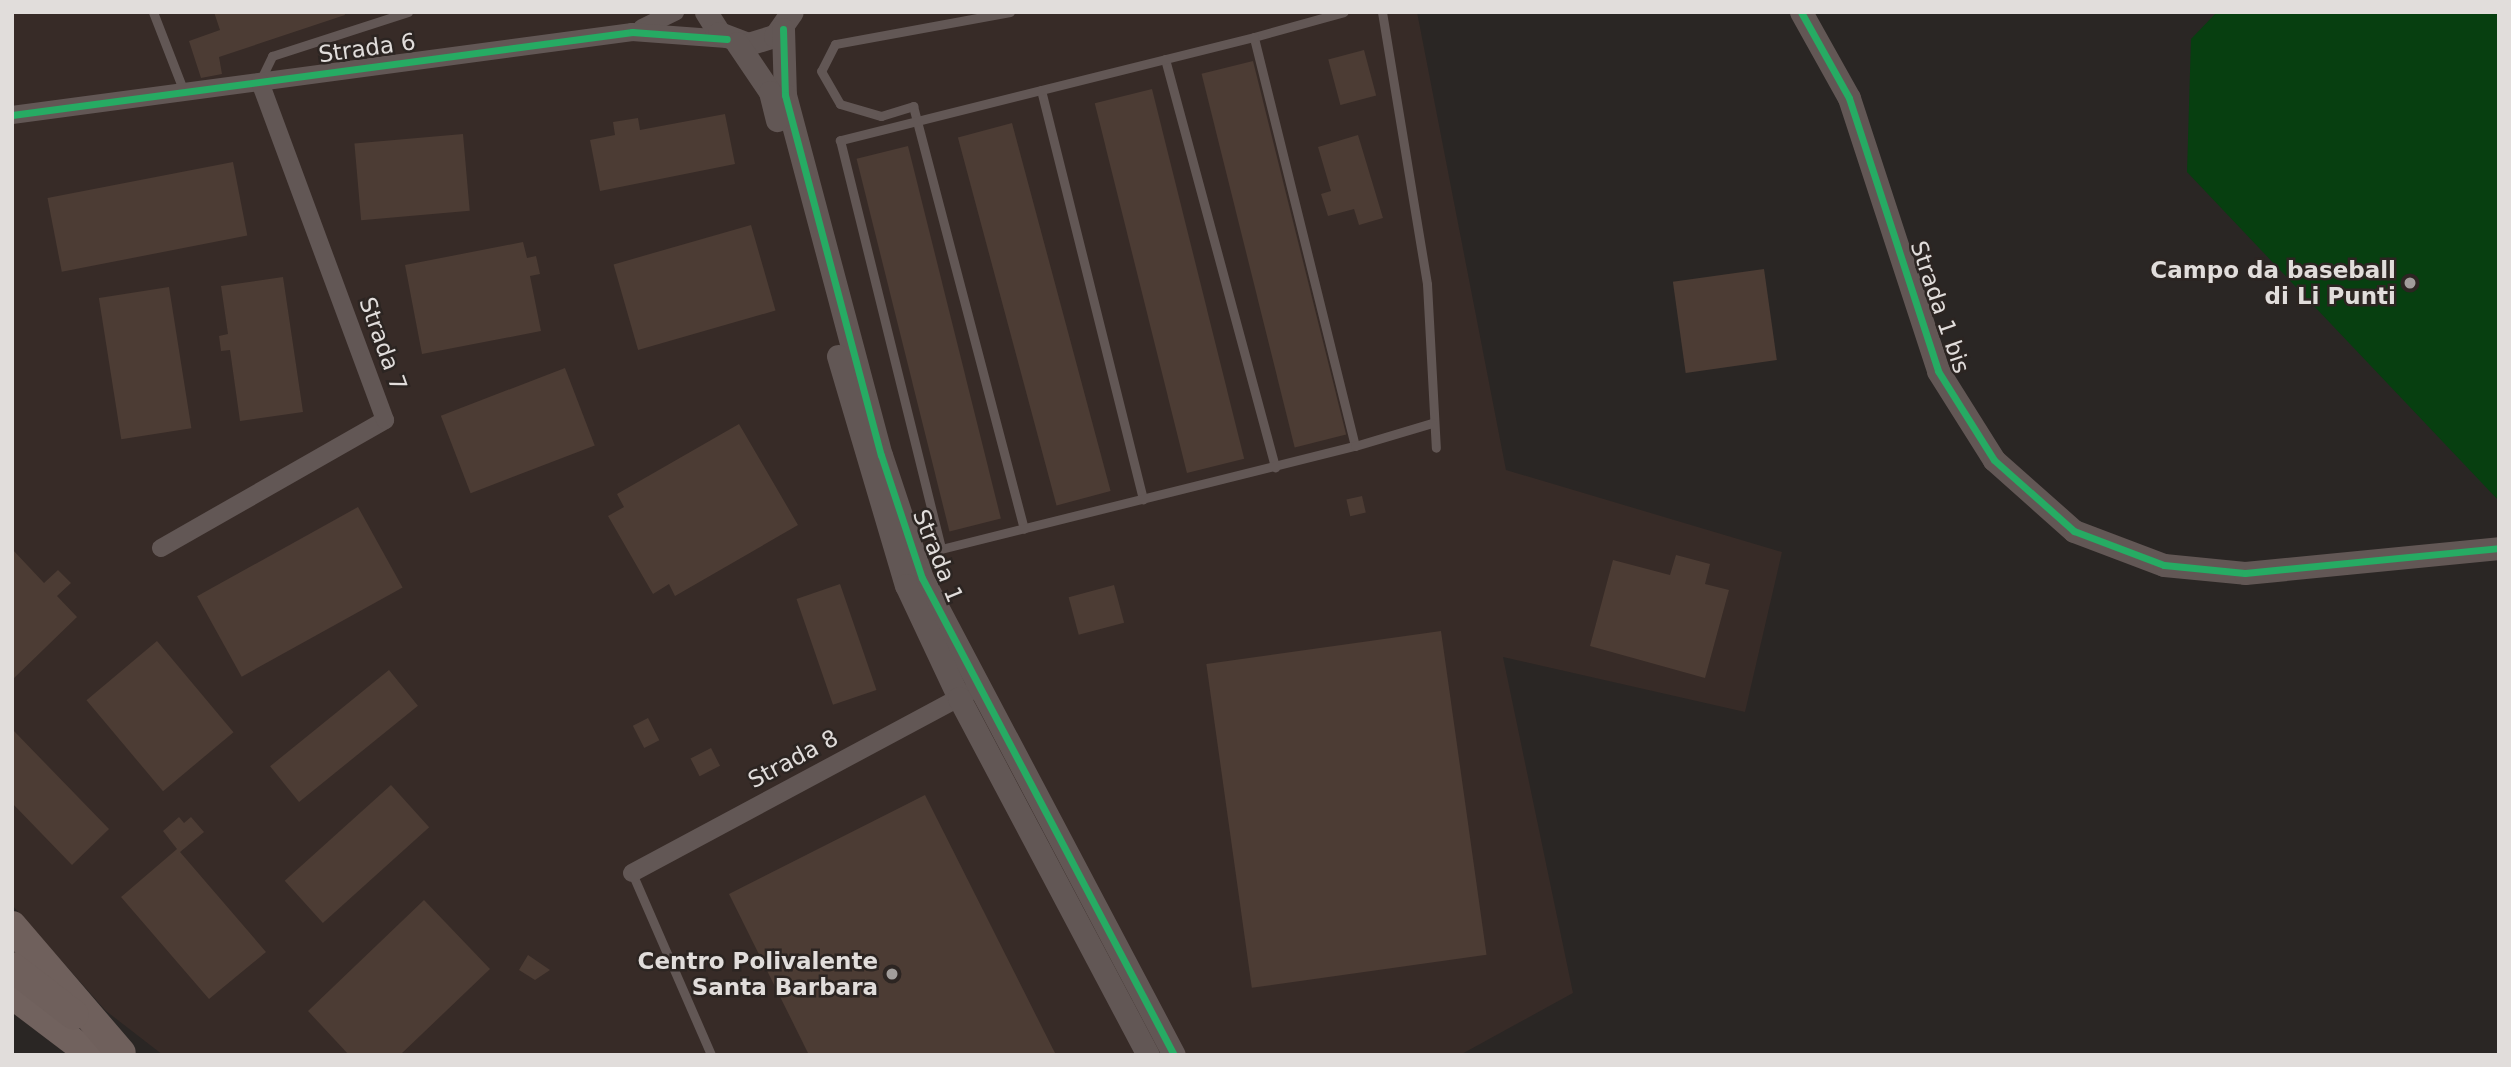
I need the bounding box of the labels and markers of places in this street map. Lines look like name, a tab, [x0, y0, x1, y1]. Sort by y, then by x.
place label: Campo da baseball di Li Punti	[2150, 256, 2396, 310]
marker: Campo da baseball di Li Punti	[2402, 275, 2418, 291]
place label: Centro Polivalente Santa Barbara	[638, 947, 878, 1001]
marker: Centro Polivalente Santa Barbara	[884, 966, 900, 982]

